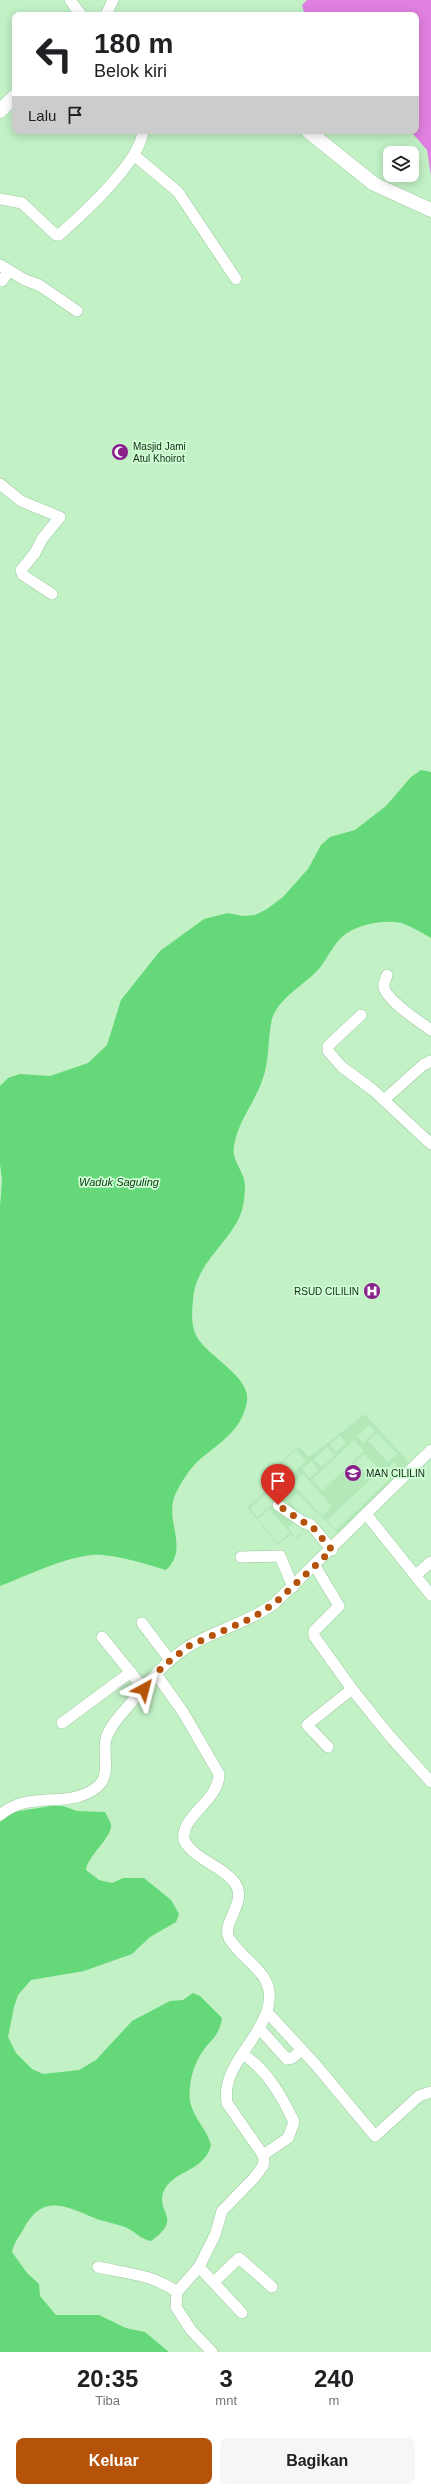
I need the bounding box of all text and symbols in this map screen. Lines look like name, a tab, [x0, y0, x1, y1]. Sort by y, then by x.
icon: left	[28, 28, 80, 80]
text: 180 m	[94, 28, 173, 59]
text: Belok kiri	[94, 61, 167, 81]
icon: arrive	[64, 104, 86, 126]
text: Lalu	[28, 107, 56, 124]
map controls	[383, 146, 419, 182]
button: layers	[383, 146, 419, 182]
place label: Masjid Jami Atul Khoirot	[133, 441, 186, 464]
mosque icon: Masjid Jami Atul Khoirot	[110, 442, 130, 462]
water label: Waduk Saguling	[79, 1176, 160, 1188]
hospital icon: RSUD CILILIN	[362, 1281, 382, 1301]
place label: RSUD CILILIN	[294, 1286, 359, 1297]
school or university icon: MAN CILILIN	[343, 1463, 363, 1483]
pin	[261, 1464, 295, 1505]
place label: MAN CILILIN	[366, 1468, 425, 1479]
icon: arrive	[267, 1470, 289, 1492]
position arrow	[123, 1668, 165, 1710]
text: 20:35	[77, 2365, 138, 2392]
text: 3	[219, 2365, 233, 2392]
text: 240	[314, 2365, 354, 2392]
text: Tiba	[95, 2393, 120, 2408]
text: mnt	[215, 2393, 237, 2408]
text: m	[329, 2393, 339, 2408]
button: Keluar	[16, 2438, 212, 2484]
button: Bagikan	[220, 2438, 415, 2484]

